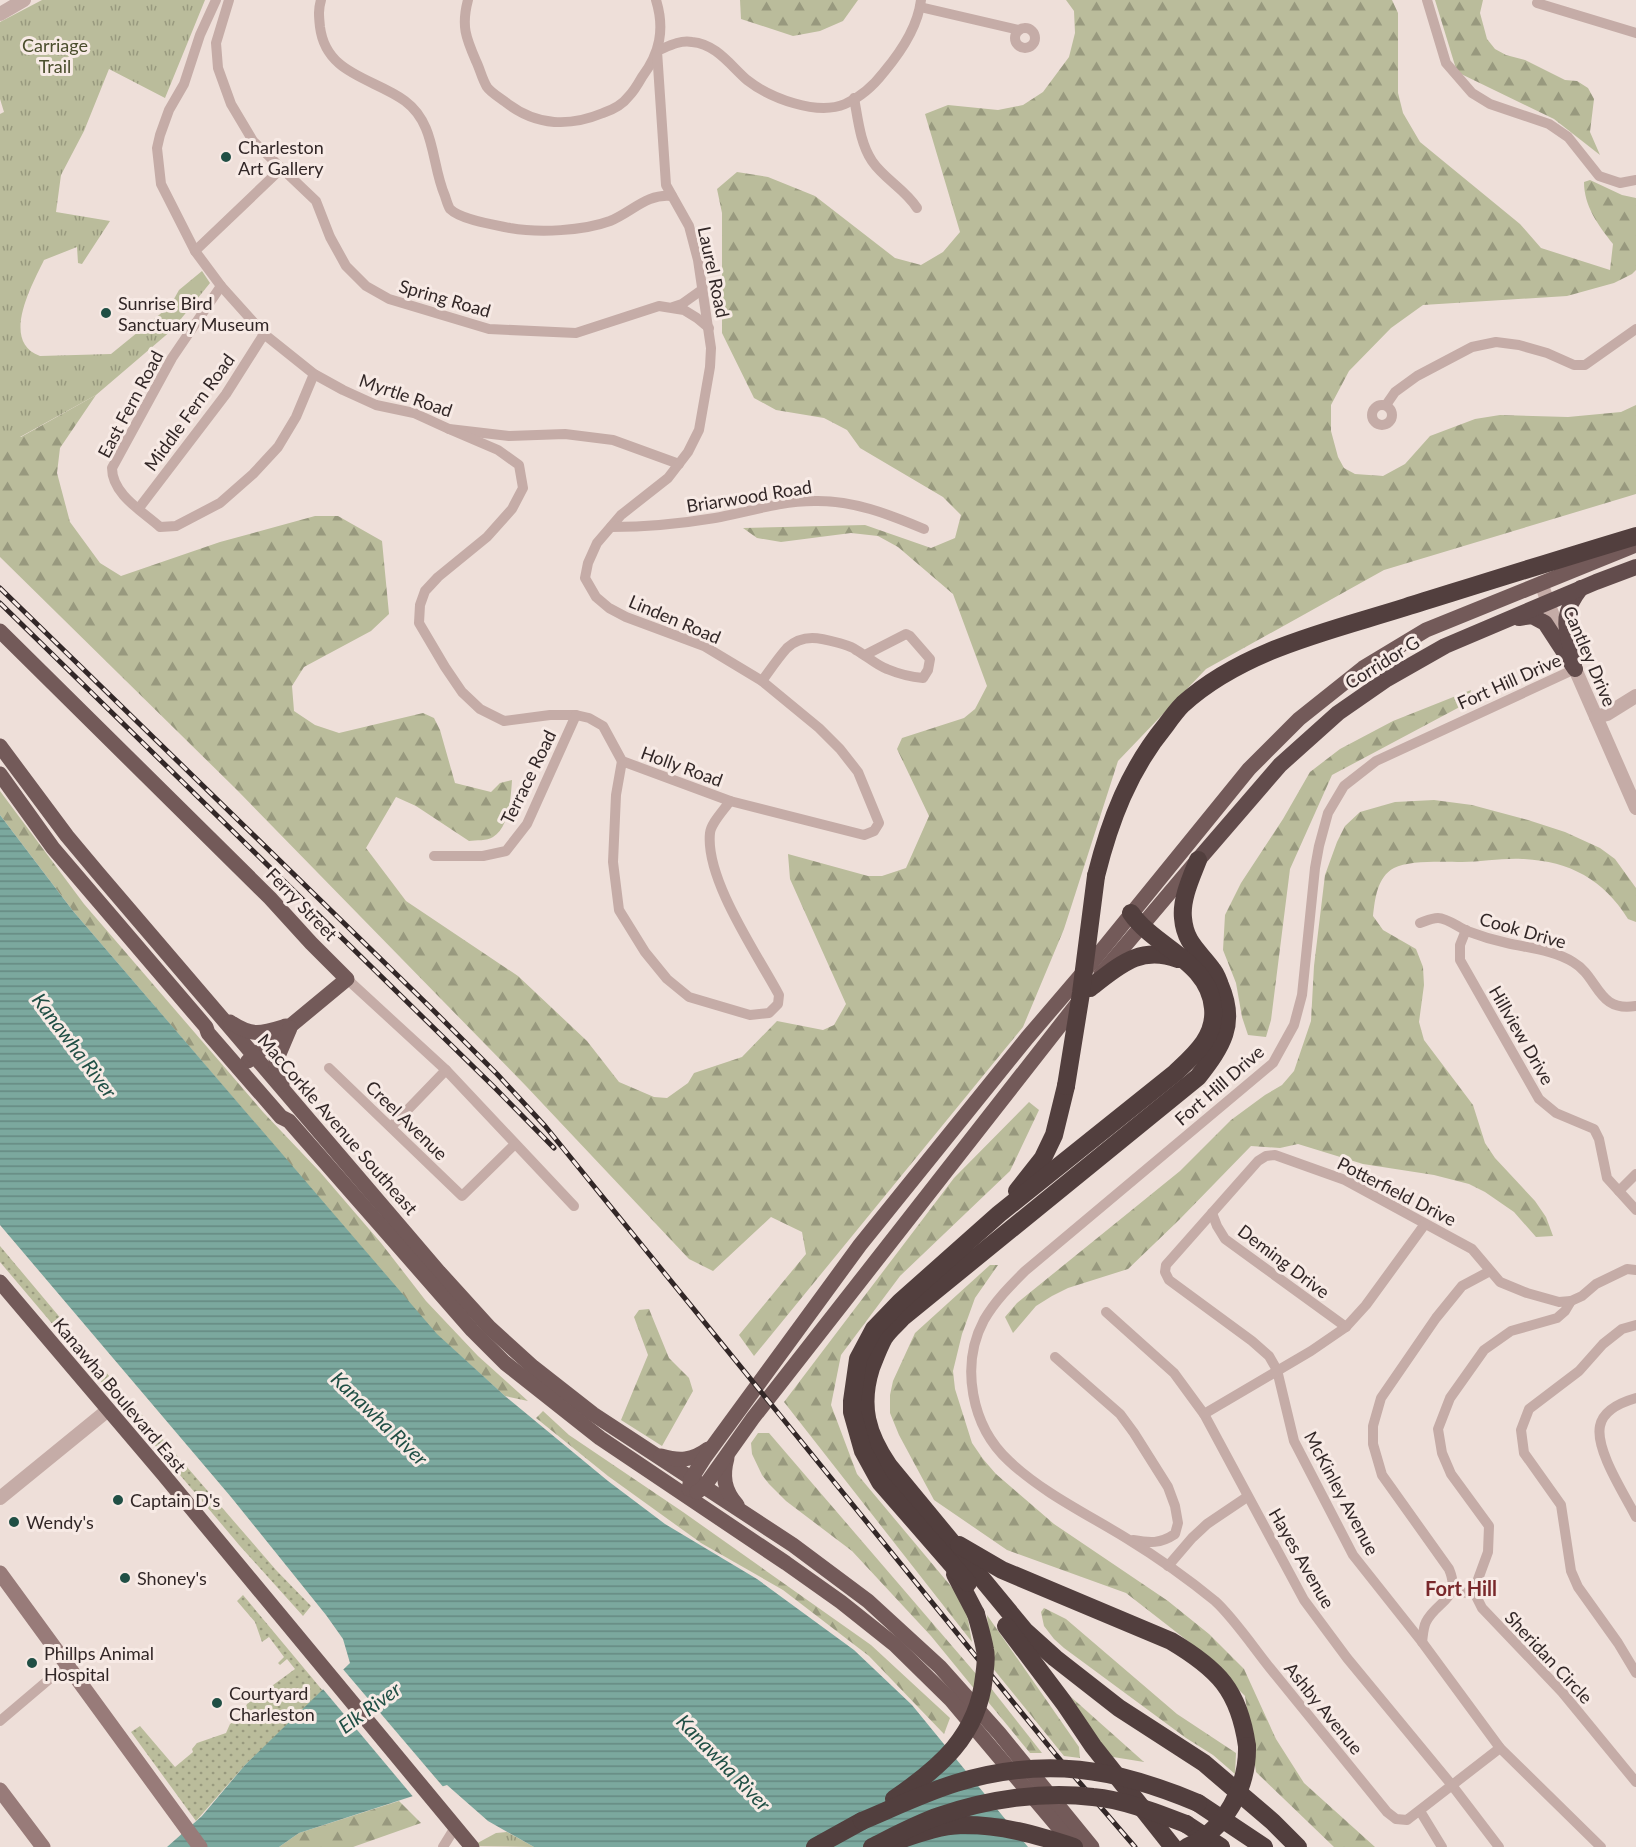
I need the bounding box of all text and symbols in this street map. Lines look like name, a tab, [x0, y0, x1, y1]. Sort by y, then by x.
park label: Carriage Trail	[22, 34, 88, 77]
place label: Charleston Art Gallery	[238, 136, 324, 179]
marker: Charleston Art Gallery	[219, 150, 233, 164]
street label: Laurel Road	[694, 224, 734, 320]
street label: Spring Road	[397, 274, 493, 322]
place label: Sunrise Bird Sanctuary Museum	[118, 292, 269, 335]
marker: Sunrise Bird Sanctuary Museum	[99, 306, 113, 320]
street label: East Fern Road	[93, 347, 167, 461]
street label: Middle Fern Road	[139, 349, 239, 475]
street label: Myrtle Road	[357, 369, 455, 421]
street label: Briarwood Road	[685, 475, 813, 517]
street label: Linden Road	[626, 590, 724, 648]
street label: Cantley Drive	[1559, 602, 1621, 710]
street label: Corridor G	[1341, 630, 1423, 694]
street label: Fort Hill Drive	[1454, 648, 1564, 714]
street label: Terrace Road	[496, 726, 560, 828]
street label: Holly Road	[638, 741, 726, 791]
street label: Ferry Street	[262, 863, 343, 945]
street label: Cook Drive	[1477, 907, 1569, 953]
street label: Hillview Drive	[1485, 982, 1559, 1088]
water label: Kanawha River	[28, 988, 123, 1103]
street label: MacCorkle Avenue Southeast	[253, 1029, 423, 1219]
street label: Fort Hill Drive	[1170, 1040, 1268, 1130]
street label: Creel Avenue	[362, 1076, 452, 1164]
street label: Potterfield Drive	[1334, 1152, 1460, 1230]
street label: Deming Drive	[1234, 1219, 1334, 1303]
street label: Kanawha Boulevard East	[49, 1313, 192, 1477]
water label: Kanawha River	[327, 1366, 434, 1471]
street label: McKinley Avenue	[1300, 1427, 1384, 1559]
place label: Captain D's	[130, 1489, 221, 1511]
marker: Captain D's	[111, 1493, 125, 1507]
street label: Hayes Avenue	[1264, 1504, 1340, 1612]
place label: Wendy's	[26, 1511, 94, 1533]
marker: Wendy's	[7, 1515, 21, 1529]
place label: Shoney's	[137, 1567, 207, 1589]
marker: Shoney's	[118, 1571, 132, 1585]
district label: Fort Hill	[1425, 1576, 1497, 1600]
street label: Sheridan Circle	[1501, 1606, 1597, 1708]
place label: Phillps Animal Hospital	[44, 1642, 154, 1685]
marker: Phillps Animal Hospital	[25, 1656, 39, 1670]
street label: Ashby Avenue	[1280, 1657, 1368, 1759]
water label: Elk River	[333, 1676, 406, 1738]
place label: Courtyard Charleston	[229, 1682, 315, 1725]
marker: Courtyard Charleston	[210, 1696, 224, 1710]
water label: Kanawha River	[672, 1709, 777, 1816]

